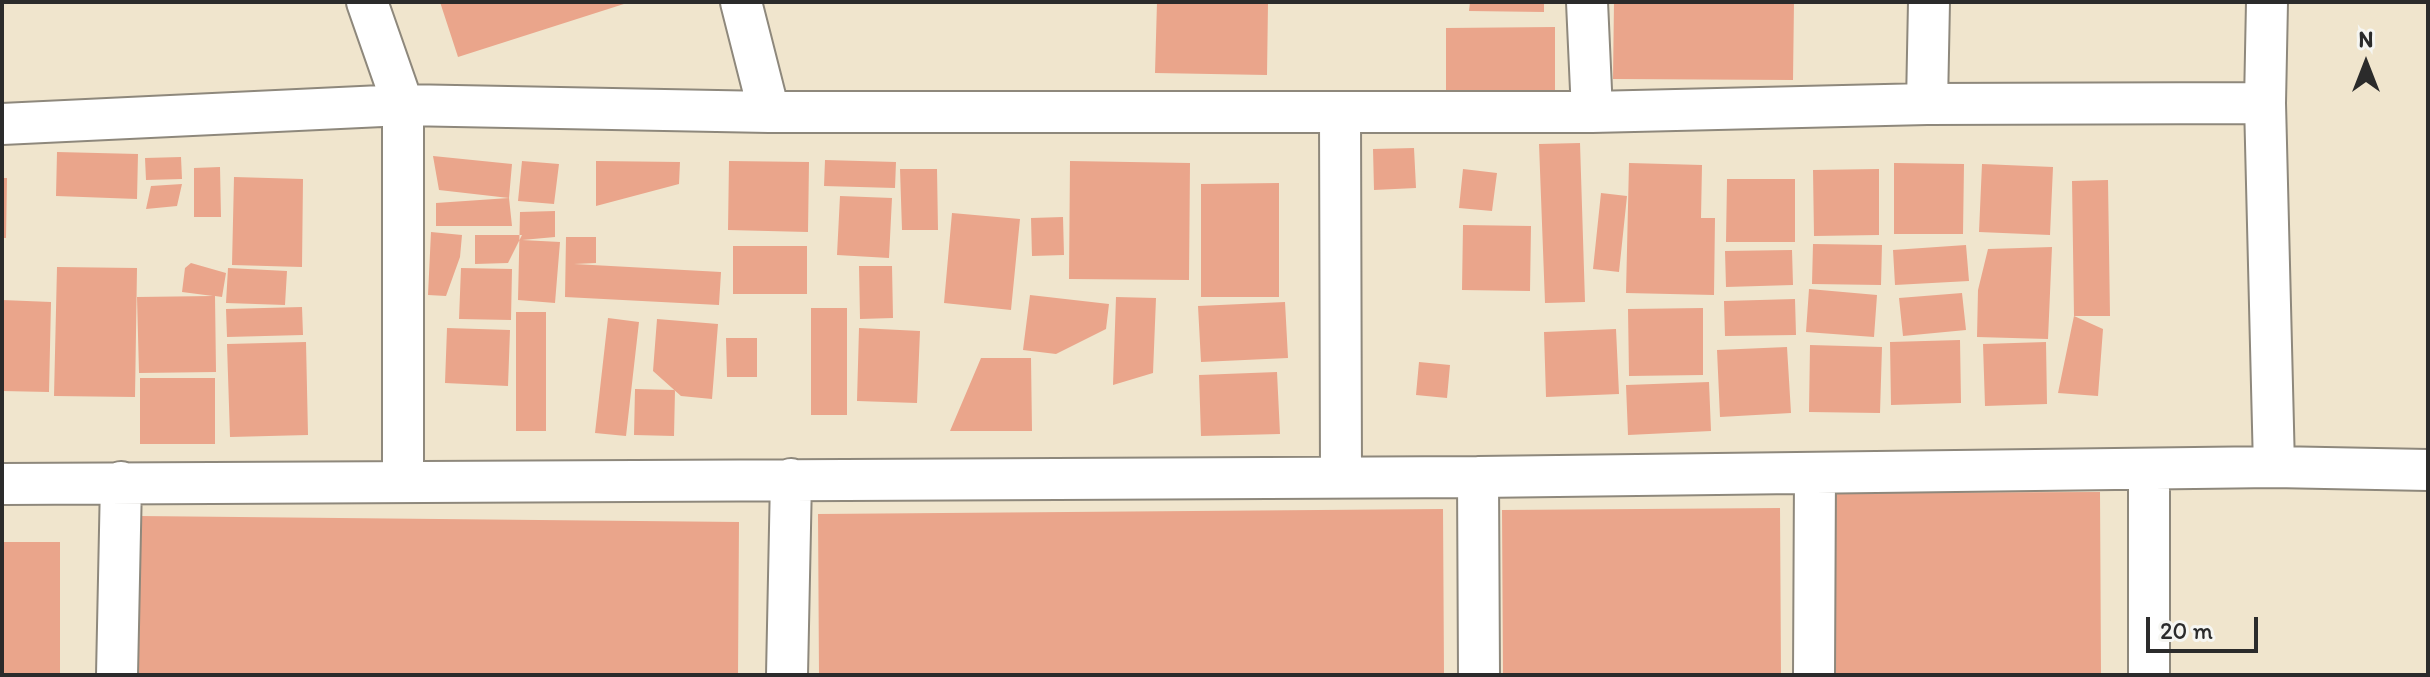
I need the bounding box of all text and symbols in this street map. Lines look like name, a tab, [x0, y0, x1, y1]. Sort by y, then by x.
north arrow	[2326, 24, 2406, 104]
text: N	[2359, 26, 2373, 53]
scale bar	[2150, 601, 2262, 651]
text: 20 m	[2160, 616, 2213, 645]

